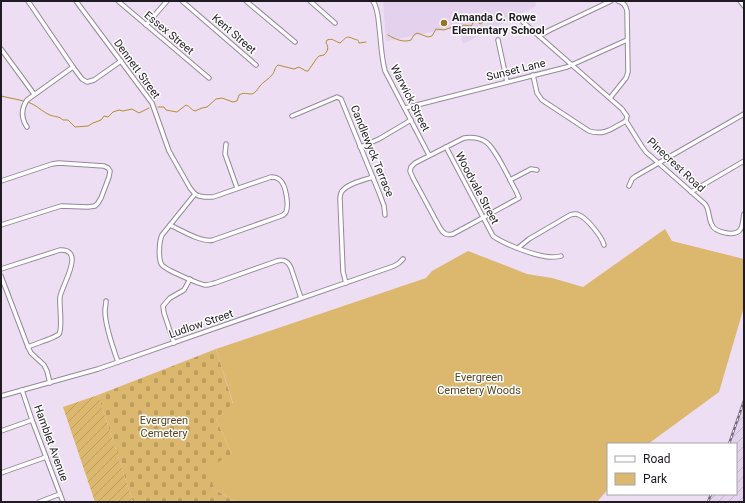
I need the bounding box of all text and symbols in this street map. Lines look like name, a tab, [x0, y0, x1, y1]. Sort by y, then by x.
street label: Essex Street	[142, 9, 197, 58]
street label: Kent Street	[209, 11, 259, 57]
place label: Amanda C. Rowe Elementary School	[452, 11, 545, 37]
marker: Amanda C. Rowe Elementary School	[439, 18, 449, 28]
street label: Dennett Street	[111, 37, 163, 101]
street label: Sunset Lane	[485, 56, 547, 84]
street label: Warwick Street	[388, 62, 433, 134]
street label: Candlewyck Terrace	[348, 103, 396, 199]
street label: Pinecrest Road	[645, 135, 707, 195]
street label: Woodvale Street	[453, 150, 502, 227]
street label: Ludlow Street	[167, 307, 235, 341]
park label: Evergreen Cemetery Woods	[437, 371, 521, 397]
street label: Hamblet Avenue	[31, 403, 71, 483]
park label: Evergreen Cemetery	[140, 414, 188, 440]
legend	[607, 443, 737, 495]
text: Road	[643, 452, 671, 466]
text: Park	[643, 472, 668, 486]

